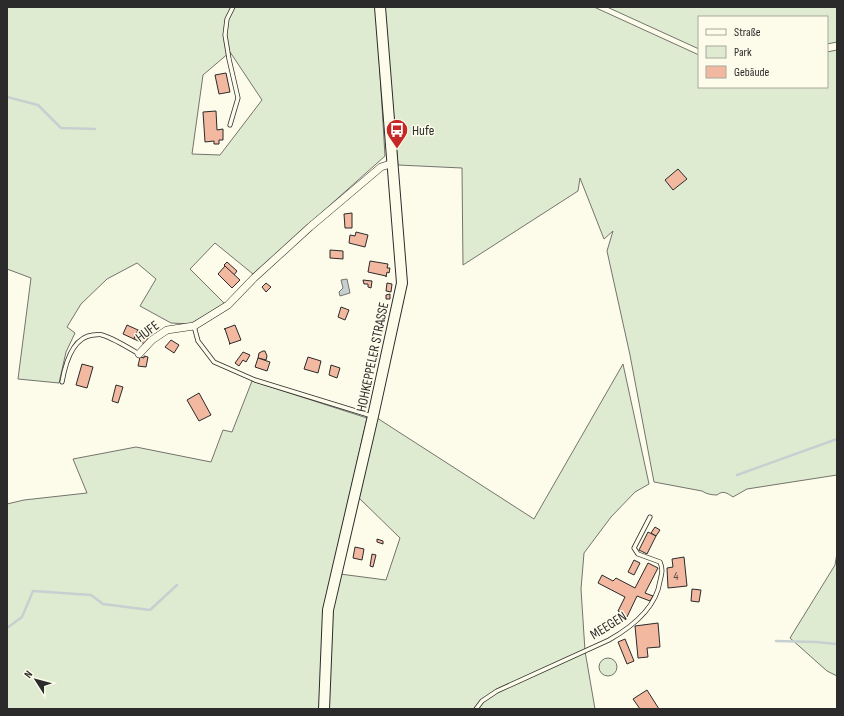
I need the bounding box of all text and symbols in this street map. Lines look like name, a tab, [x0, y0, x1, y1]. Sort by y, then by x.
legend	[698, 16, 828, 88]
text: Straße	[734, 25, 761, 40]
text: Park	[734, 45, 752, 60]
text: Gebäude	[734, 65, 769, 80]
bus stop icon: Hufe	[384, 117, 410, 150]
place label: Hufe	[412, 122, 434, 139]
street label: HOHKEPPELER STRASSE	[353, 300, 392, 414]
street label: HUFE	[132, 317, 163, 346]
house number: 4	[673, 569, 679, 584]
street label: MEEGEN	[587, 608, 630, 643]
north arrow	[16, 660, 56, 700]
text: N	[21, 668, 35, 681]

